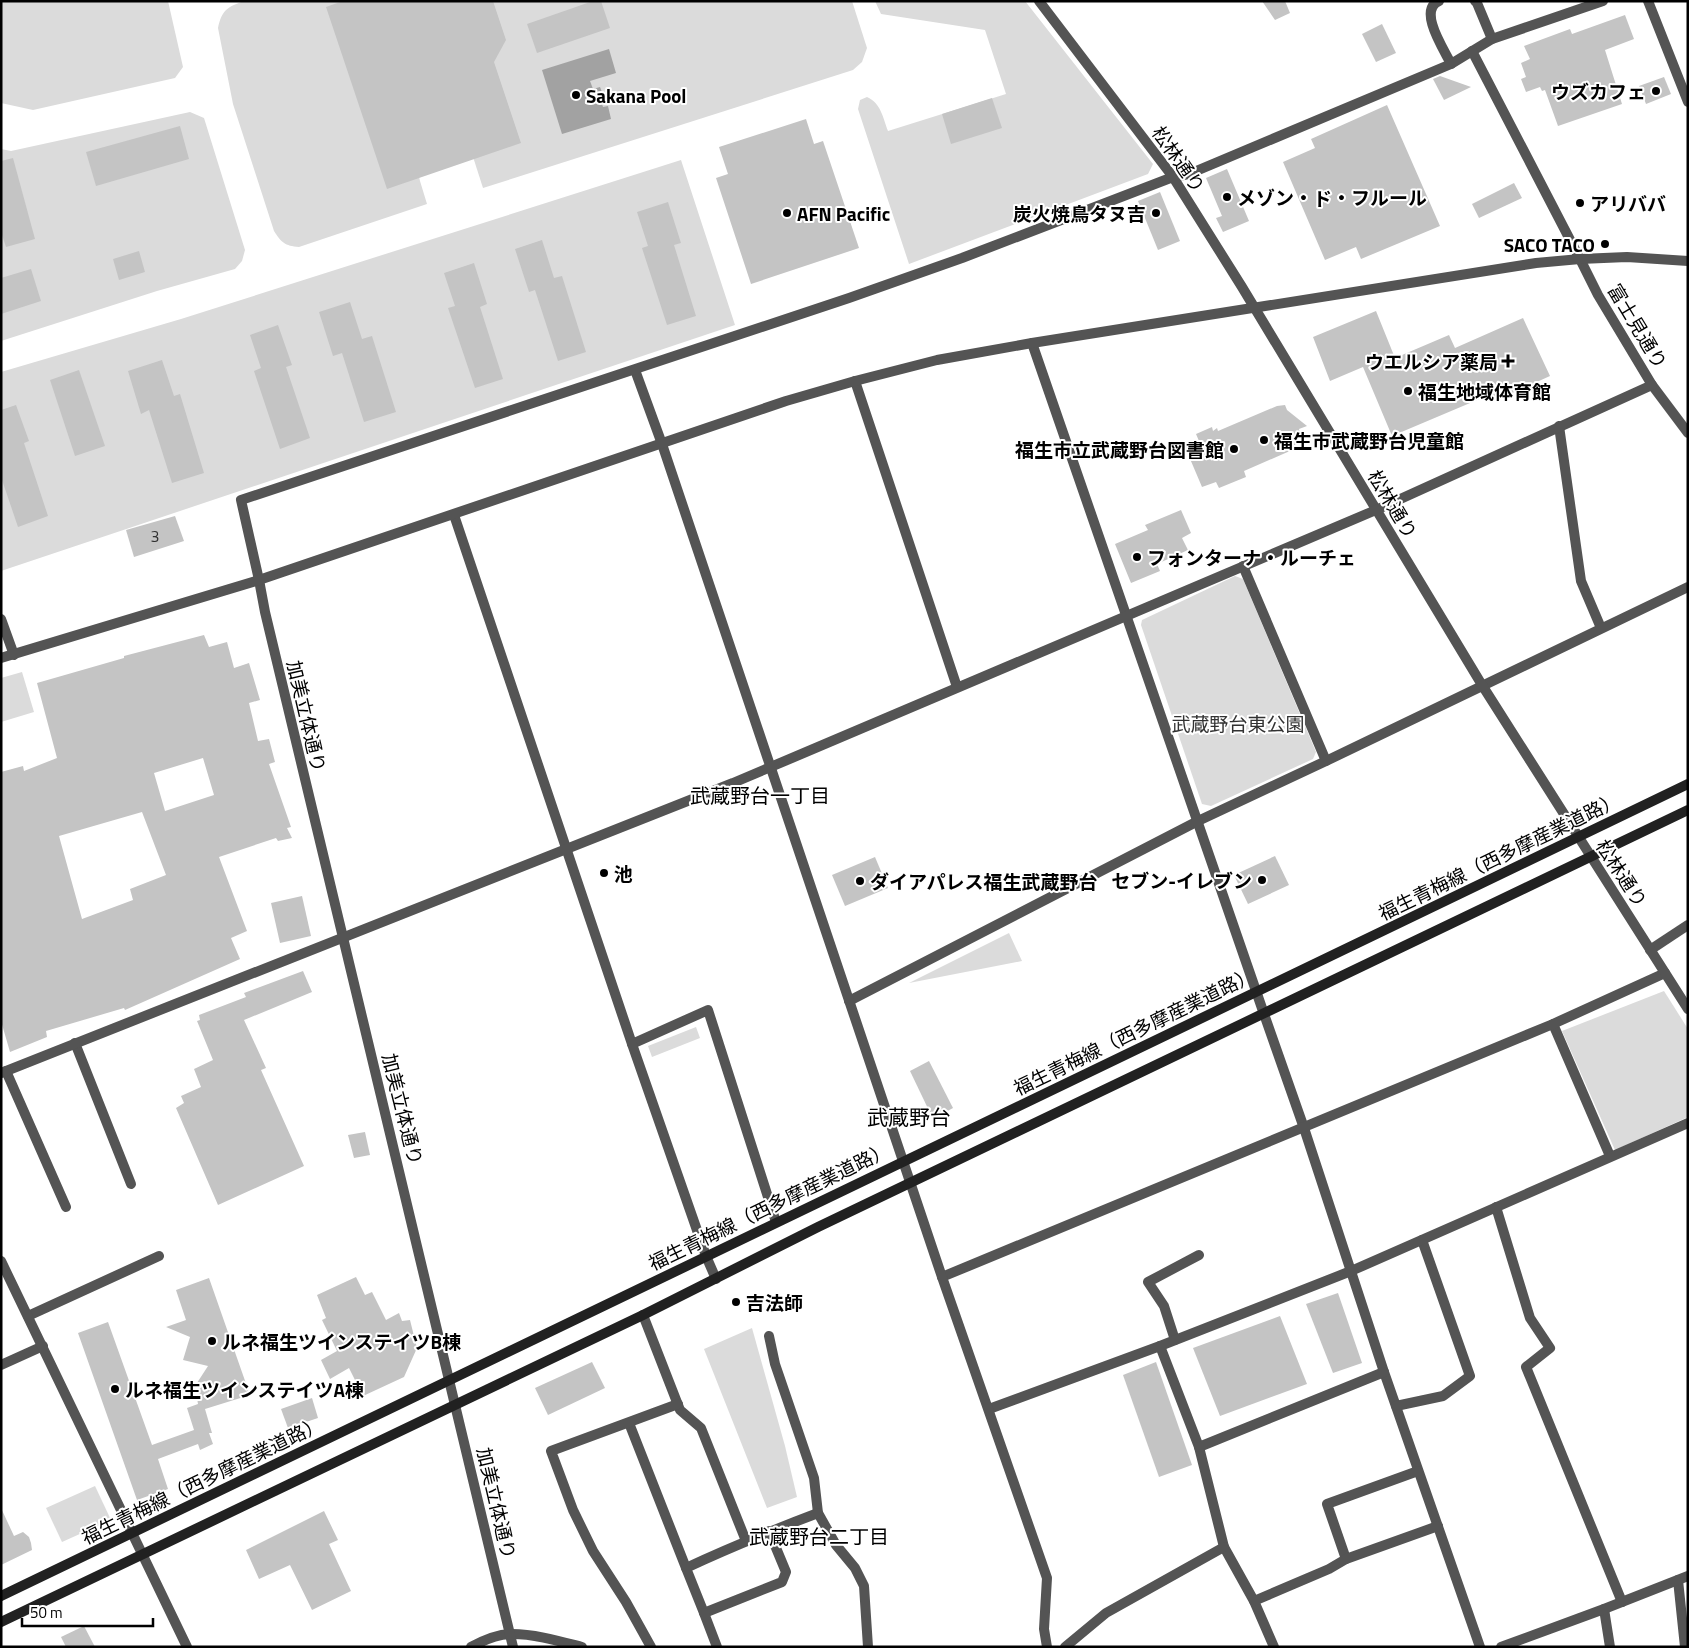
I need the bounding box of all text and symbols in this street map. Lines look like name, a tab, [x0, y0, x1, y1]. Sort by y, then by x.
place label: ウズカフェ	[1551, 77, 1646, 106]
place label: Sakana Pool	[586, 81, 686, 110]
marker: ウズカフェ	[1650, 85, 1662, 97]
marker: Sakana Pool	[570, 89, 582, 101]
street label: 松林通り	[1145, 120, 1213, 198]
place label: メゾン・ド・フルール	[1237, 183, 1427, 212]
place label: アリババ	[1590, 189, 1666, 218]
marker: メゾン・ド・フルール	[1221, 191, 1233, 203]
marker: アリババ	[1574, 197, 1586, 209]
place label: AFN Pacific	[797, 199, 890, 228]
place label: 炭火焼鳥タヌ吉	[1013, 199, 1146, 228]
marker: AFN Pacific	[781, 207, 793, 219]
marker: 炭火焼鳥タヌ吉	[1150, 207, 1162, 219]
place label: SACO TACO	[1504, 230, 1595, 259]
marker: SACO TACO	[1599, 238, 1611, 250]
street label: 富士見通り	[1601, 278, 1675, 374]
place label: ウエルシア薬局	[1365, 347, 1498, 376]
marker: ウエルシア薬局	[1502, 355, 1514, 367]
place label: 福生地域体育館	[1418, 377, 1551, 406]
marker: 福生地域体育館	[1402, 385, 1414, 397]
place label: 福生市武蔵野台児童館	[1274, 426, 1464, 455]
marker: 福生市武蔵野台児童館	[1258, 434, 1270, 446]
place label: 福生市立武蔵野台図書館	[1015, 435, 1224, 464]
marker: 福生市立武蔵野台図書館	[1228, 443, 1240, 455]
street label: 松林通り	[1361, 464, 1425, 544]
house number: 3	[151, 524, 159, 548]
place label: フォンターナ・ルーチェ	[1147, 543, 1356, 572]
marker: フォンターナ・ルーチェ	[1131, 551, 1143, 563]
street label: 加美立体通り	[280, 657, 334, 775]
park label: 武蔵野台東公園	[1171, 709, 1305, 738]
district label: 武蔵野台一丁目	[690, 780, 830, 811]
street label: 福生青梅線（西多摩産業道路）	[1373, 785, 1625, 927]
street label: 松林通り	[1589, 833, 1655, 913]
place label: 池	[614, 859, 633, 888]
place label: セブン-イレブン	[1111, 866, 1252, 895]
marker: 池	[598, 867, 610, 879]
place label: ダイアパレス福生武蔵野台	[870, 867, 1098, 896]
marker: セブン-イレブン	[1256, 874, 1268, 886]
marker: ダイアパレス福生武蔵野台	[854, 875, 866, 887]
street label: 福生青梅線（西多摩産業道路）	[1008, 960, 1260, 1102]
street label: 加美立体通り	[375, 1050, 431, 1168]
district label: 武蔵野台	[867, 1101, 951, 1133]
street label: 福生青梅線（西多摩産業道路）	[643, 1135, 895, 1277]
place label: 吉法師	[746, 1288, 803, 1317]
marker: 吉法師	[730, 1296, 742, 1308]
place label: ルネ福生ツインステイツB棟	[222, 1327, 461, 1356]
marker: ルネ福生ツインステイツB棟	[206, 1335, 218, 1347]
place label: ルネ福生ツインステイツA棟	[125, 1375, 364, 1404]
marker: ルネ福生ツインステイツA棟	[109, 1383, 121, 1395]
street label: 福生青梅線（西多摩産業道路）	[76, 1409, 328, 1551]
street label: 加美立体通り	[470, 1444, 524, 1562]
district label: 武蔵野台二丁目	[749, 1521, 889, 1552]
scale bar	[22, 1596, 154, 1628]
text: 50 m	[30, 1601, 63, 1624]

